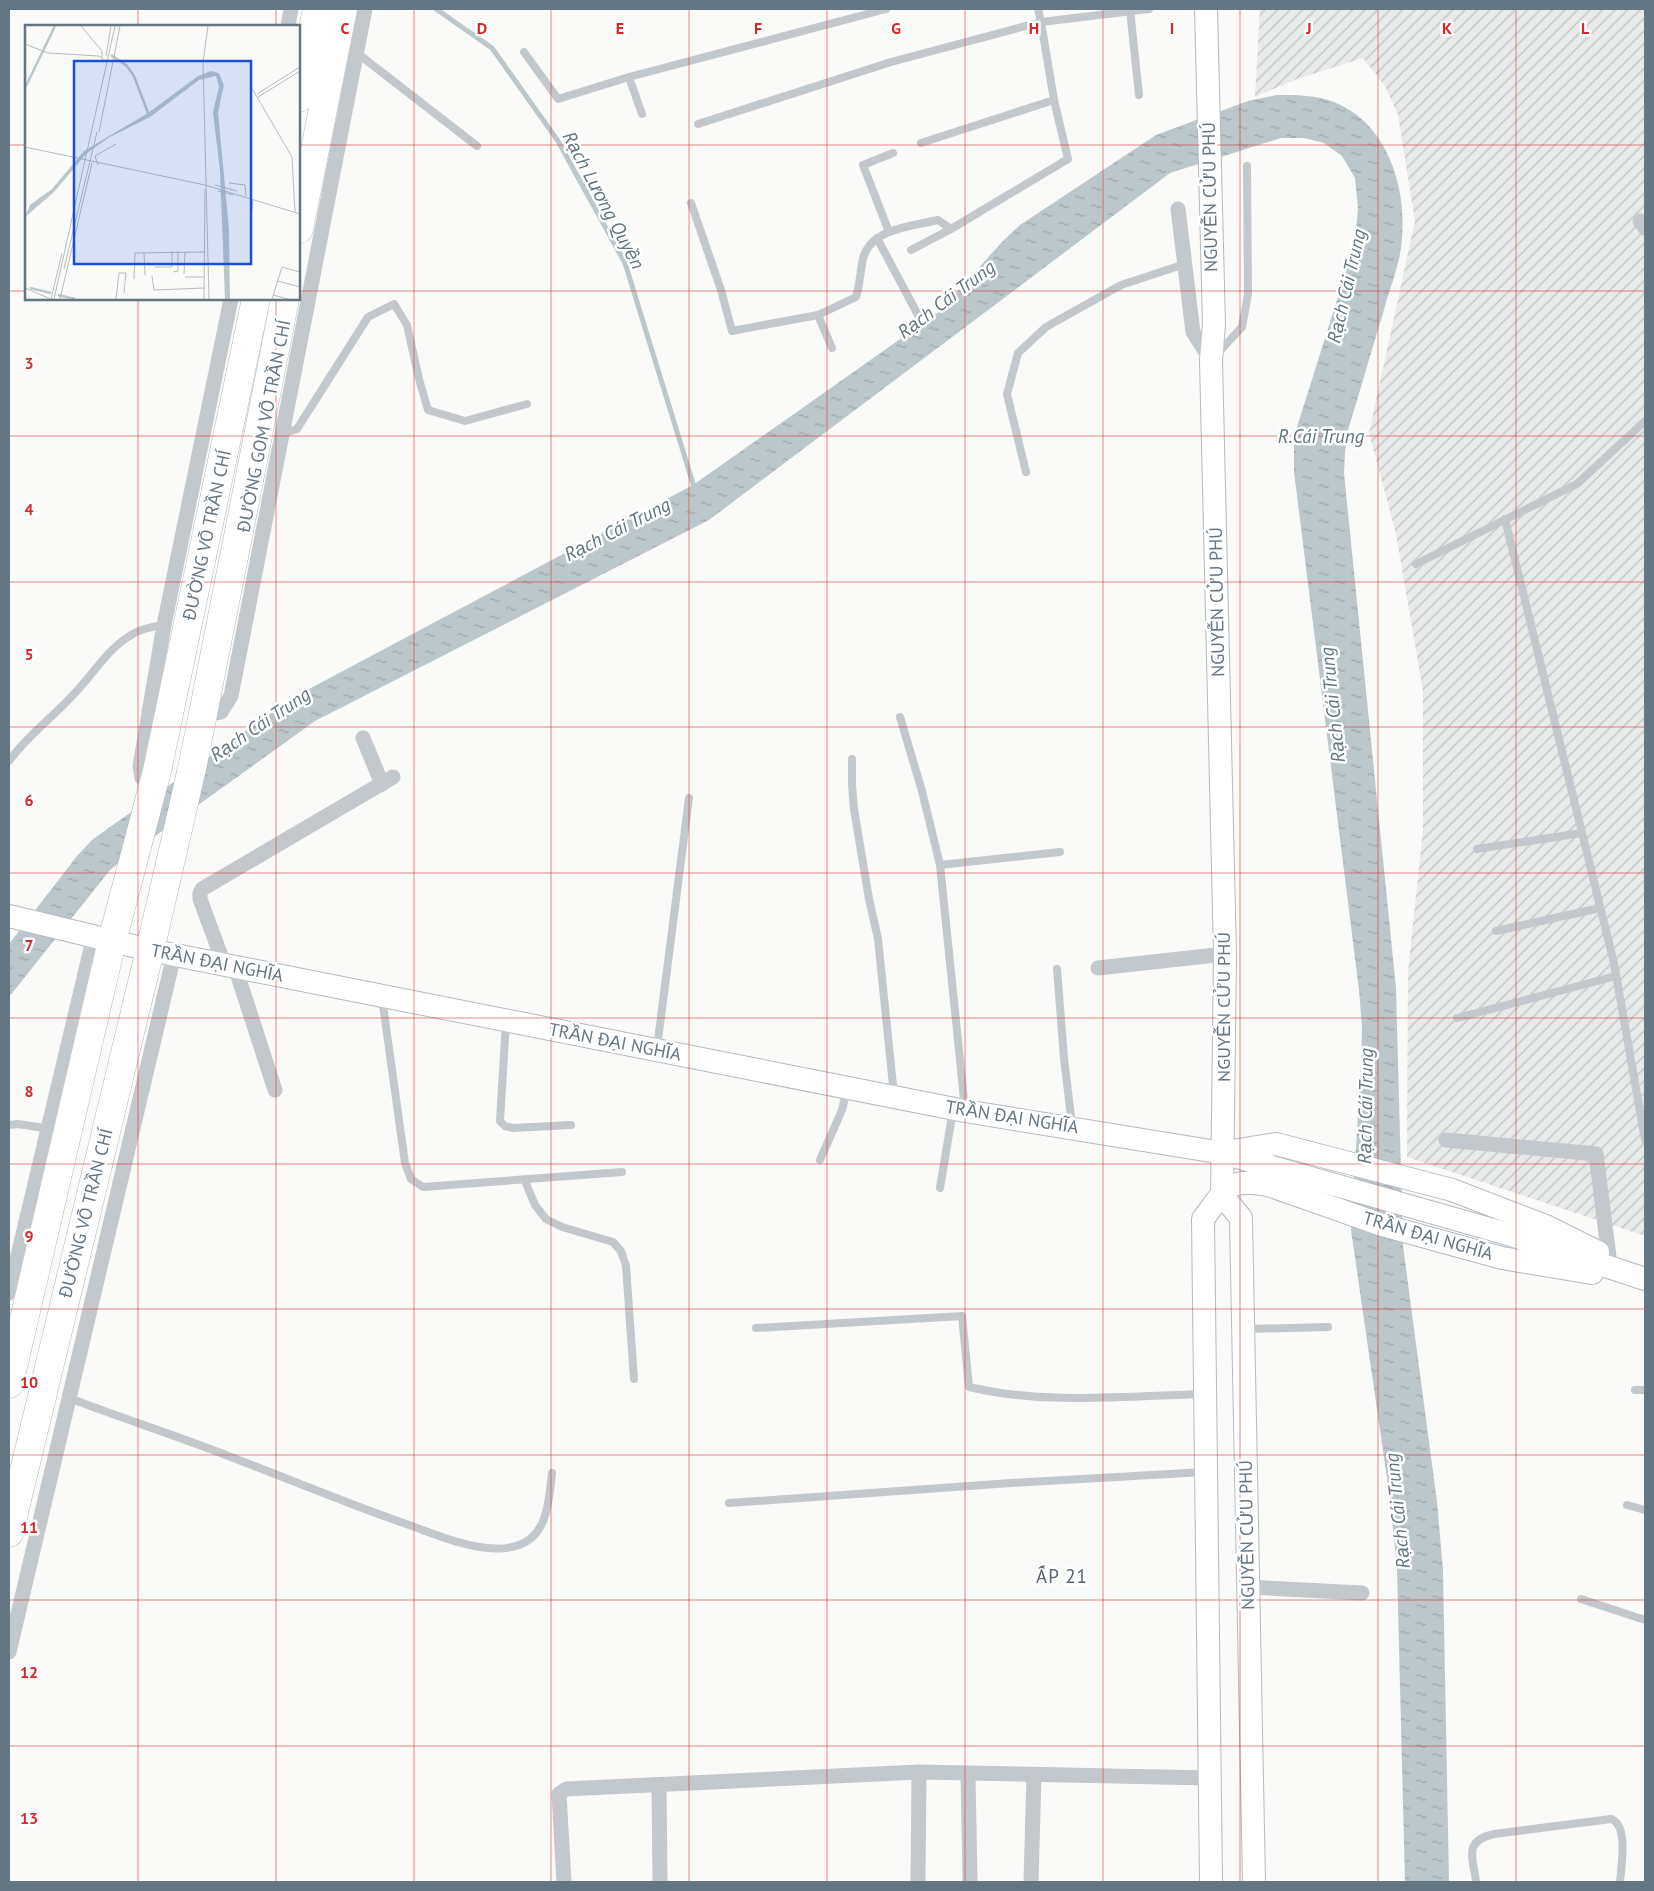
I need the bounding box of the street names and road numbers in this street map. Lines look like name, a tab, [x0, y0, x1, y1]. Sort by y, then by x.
street label: NGUYỄN CỬU PHÚ	[1197, 122, 1222, 272]
street label: ĐƯỜNG GOM VÕ TRẦN CHÍ	[231, 317, 296, 535]
street label: ĐƯỜNG VÕ TRẦN CHÍ	[177, 447, 236, 623]
street label: NGUYỄN CỬU PHÚ	[1204, 527, 1229, 677]
street label: NGUYỄN CỬU PHÚ	[1212, 932, 1235, 1082]
street label: TRẦN ĐẠI NGHĨA	[149, 938, 286, 987]
street label: TRẦN ĐẠI NGHĨA	[547, 1017, 684, 1066]
street label: TRẦN ĐẠI NGHĨA	[944, 1095, 1081, 1138]
street label: ĐƯỜNG VÕ TRẦN CHÍ	[53, 1125, 118, 1301]
street label: TRẦN ĐẠI NGHĨA	[1360, 1206, 1496, 1265]
street label: NGUYỄN CỬU PHÚ	[1234, 1460, 1259, 1610]

